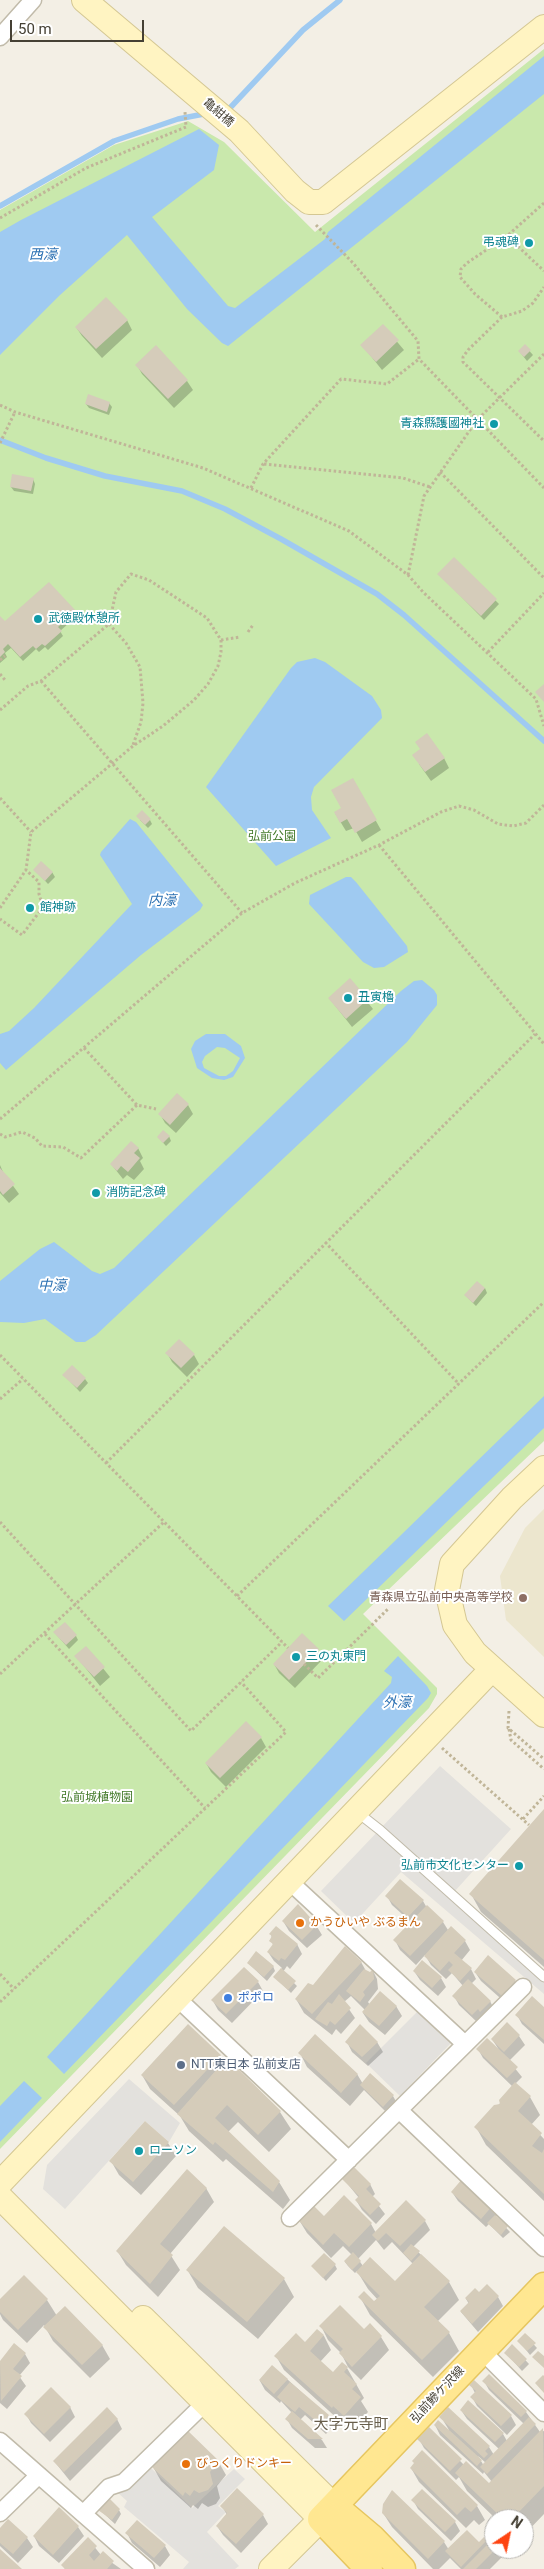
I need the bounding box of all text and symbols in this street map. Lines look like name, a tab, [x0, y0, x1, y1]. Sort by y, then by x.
scale bar	[12, 10, 146, 42]
text: 50 m	[18, 20, 52, 38]
street label: 亀紺橋	[200, 96, 236, 130]
place label: 弔魂碑	[483, 236, 519, 250]
marker: 弔魂碑	[523, 237, 535, 249]
water label: 西濠	[29, 247, 57, 263]
place label: 青森縣護國神社	[400, 417, 484, 431]
marker: 青森縣護國神社	[488, 418, 500, 430]
place label: 武徳殿休憩所	[48, 612, 120, 626]
marker: 武徳殿休憩所	[32, 613, 44, 625]
park label: 弘前公園	[248, 830, 296, 844]
water label: 内濠	[148, 893, 176, 909]
place label: 館神跡	[40, 901, 76, 915]
marker: 館神跡	[24, 902, 36, 914]
place label: 丑寅櫓	[358, 991, 394, 1005]
marker: 丑寅櫓	[342, 992, 354, 1004]
place label: 消防記念碑	[106, 1186, 166, 1200]
marker: 消防記念碑	[90, 1187, 102, 1199]
water label: 中濠	[38, 1278, 66, 1294]
place label: 青森県立弘前中央高等学校	[369, 1591, 513, 1605]
marker: 青森県立弘前中央高等学校	[517, 1592, 529, 1604]
place label: 三の丸東門	[306, 1650, 366, 1664]
marker: 三の丸東門	[290, 1651, 302, 1663]
water label: 外濠	[383, 1695, 411, 1711]
park label: 弘前城植物園	[61, 1791, 133, 1805]
place label: 弘前市文化センター	[401, 1859, 509, 1873]
marker: 弘前市文化センター	[513, 1860, 525, 1872]
place label: かうひいや ぶるまん	[310, 1916, 421, 1930]
marker: かうひいや ぶるまん	[294, 1917, 306, 1929]
place label: ポポロ	[238, 1991, 274, 2005]
marker: ポポロ	[222, 1992, 234, 2004]
place label: NTT東日本 弘前支店	[191, 2058, 301, 2072]
marker: NTT東日本 弘前支店	[175, 2059, 187, 2071]
place label: ローソン	[149, 2144, 197, 2158]
marker: ローソン	[133, 2145, 145, 2157]
street label: 弘前鰺ケ沢線	[408, 2364, 468, 2426]
district label: 大字元寺町	[314, 2416, 388, 2434]
place label: びっくりドンキー	[196, 2457, 292, 2471]
marker: びっくりドンキー	[180, 2458, 192, 2470]
north arrow	[484, 2509, 534, 2559]
text: N	[508, 2513, 525, 2532]

